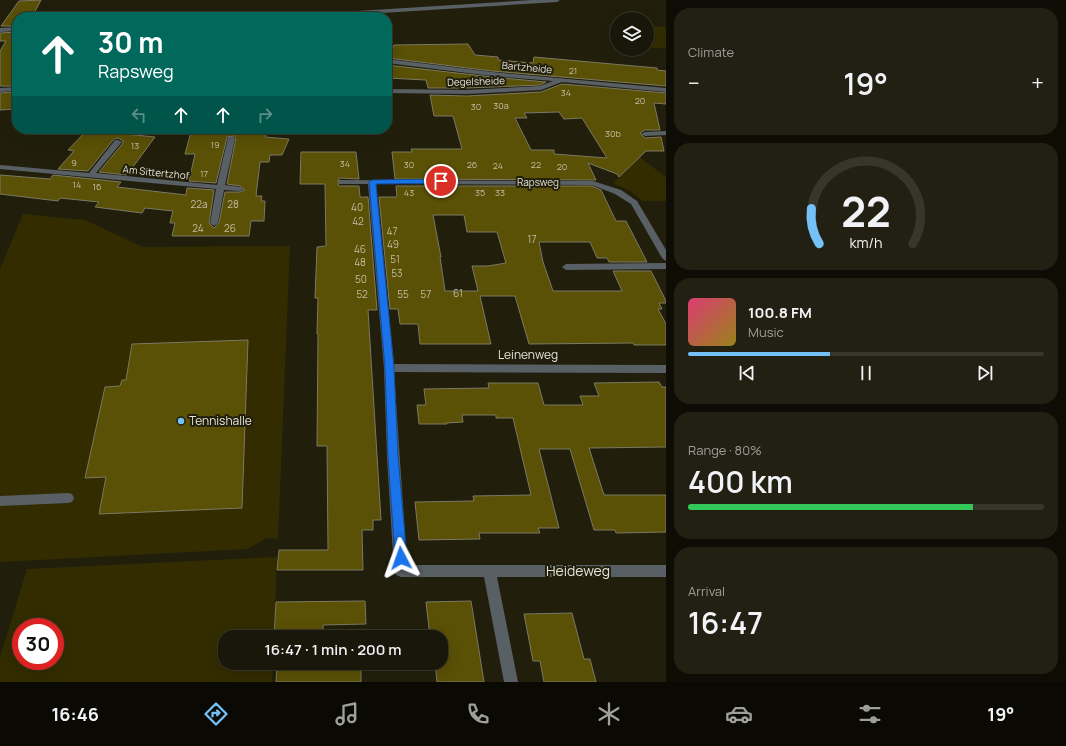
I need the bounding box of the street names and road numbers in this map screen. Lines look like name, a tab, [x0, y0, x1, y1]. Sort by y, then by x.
street label: Bartzheide	[501, 58, 553, 76]
street label: Degelsheide	[447, 73, 505, 89]
street label: Am Sittertzhof	[122, 162, 190, 183]
street label: Rapsweg	[517, 175, 559, 189]
street label: Leinenweg	[498, 346, 558, 363]
street label: Heideweg	[546, 561, 610, 580]

